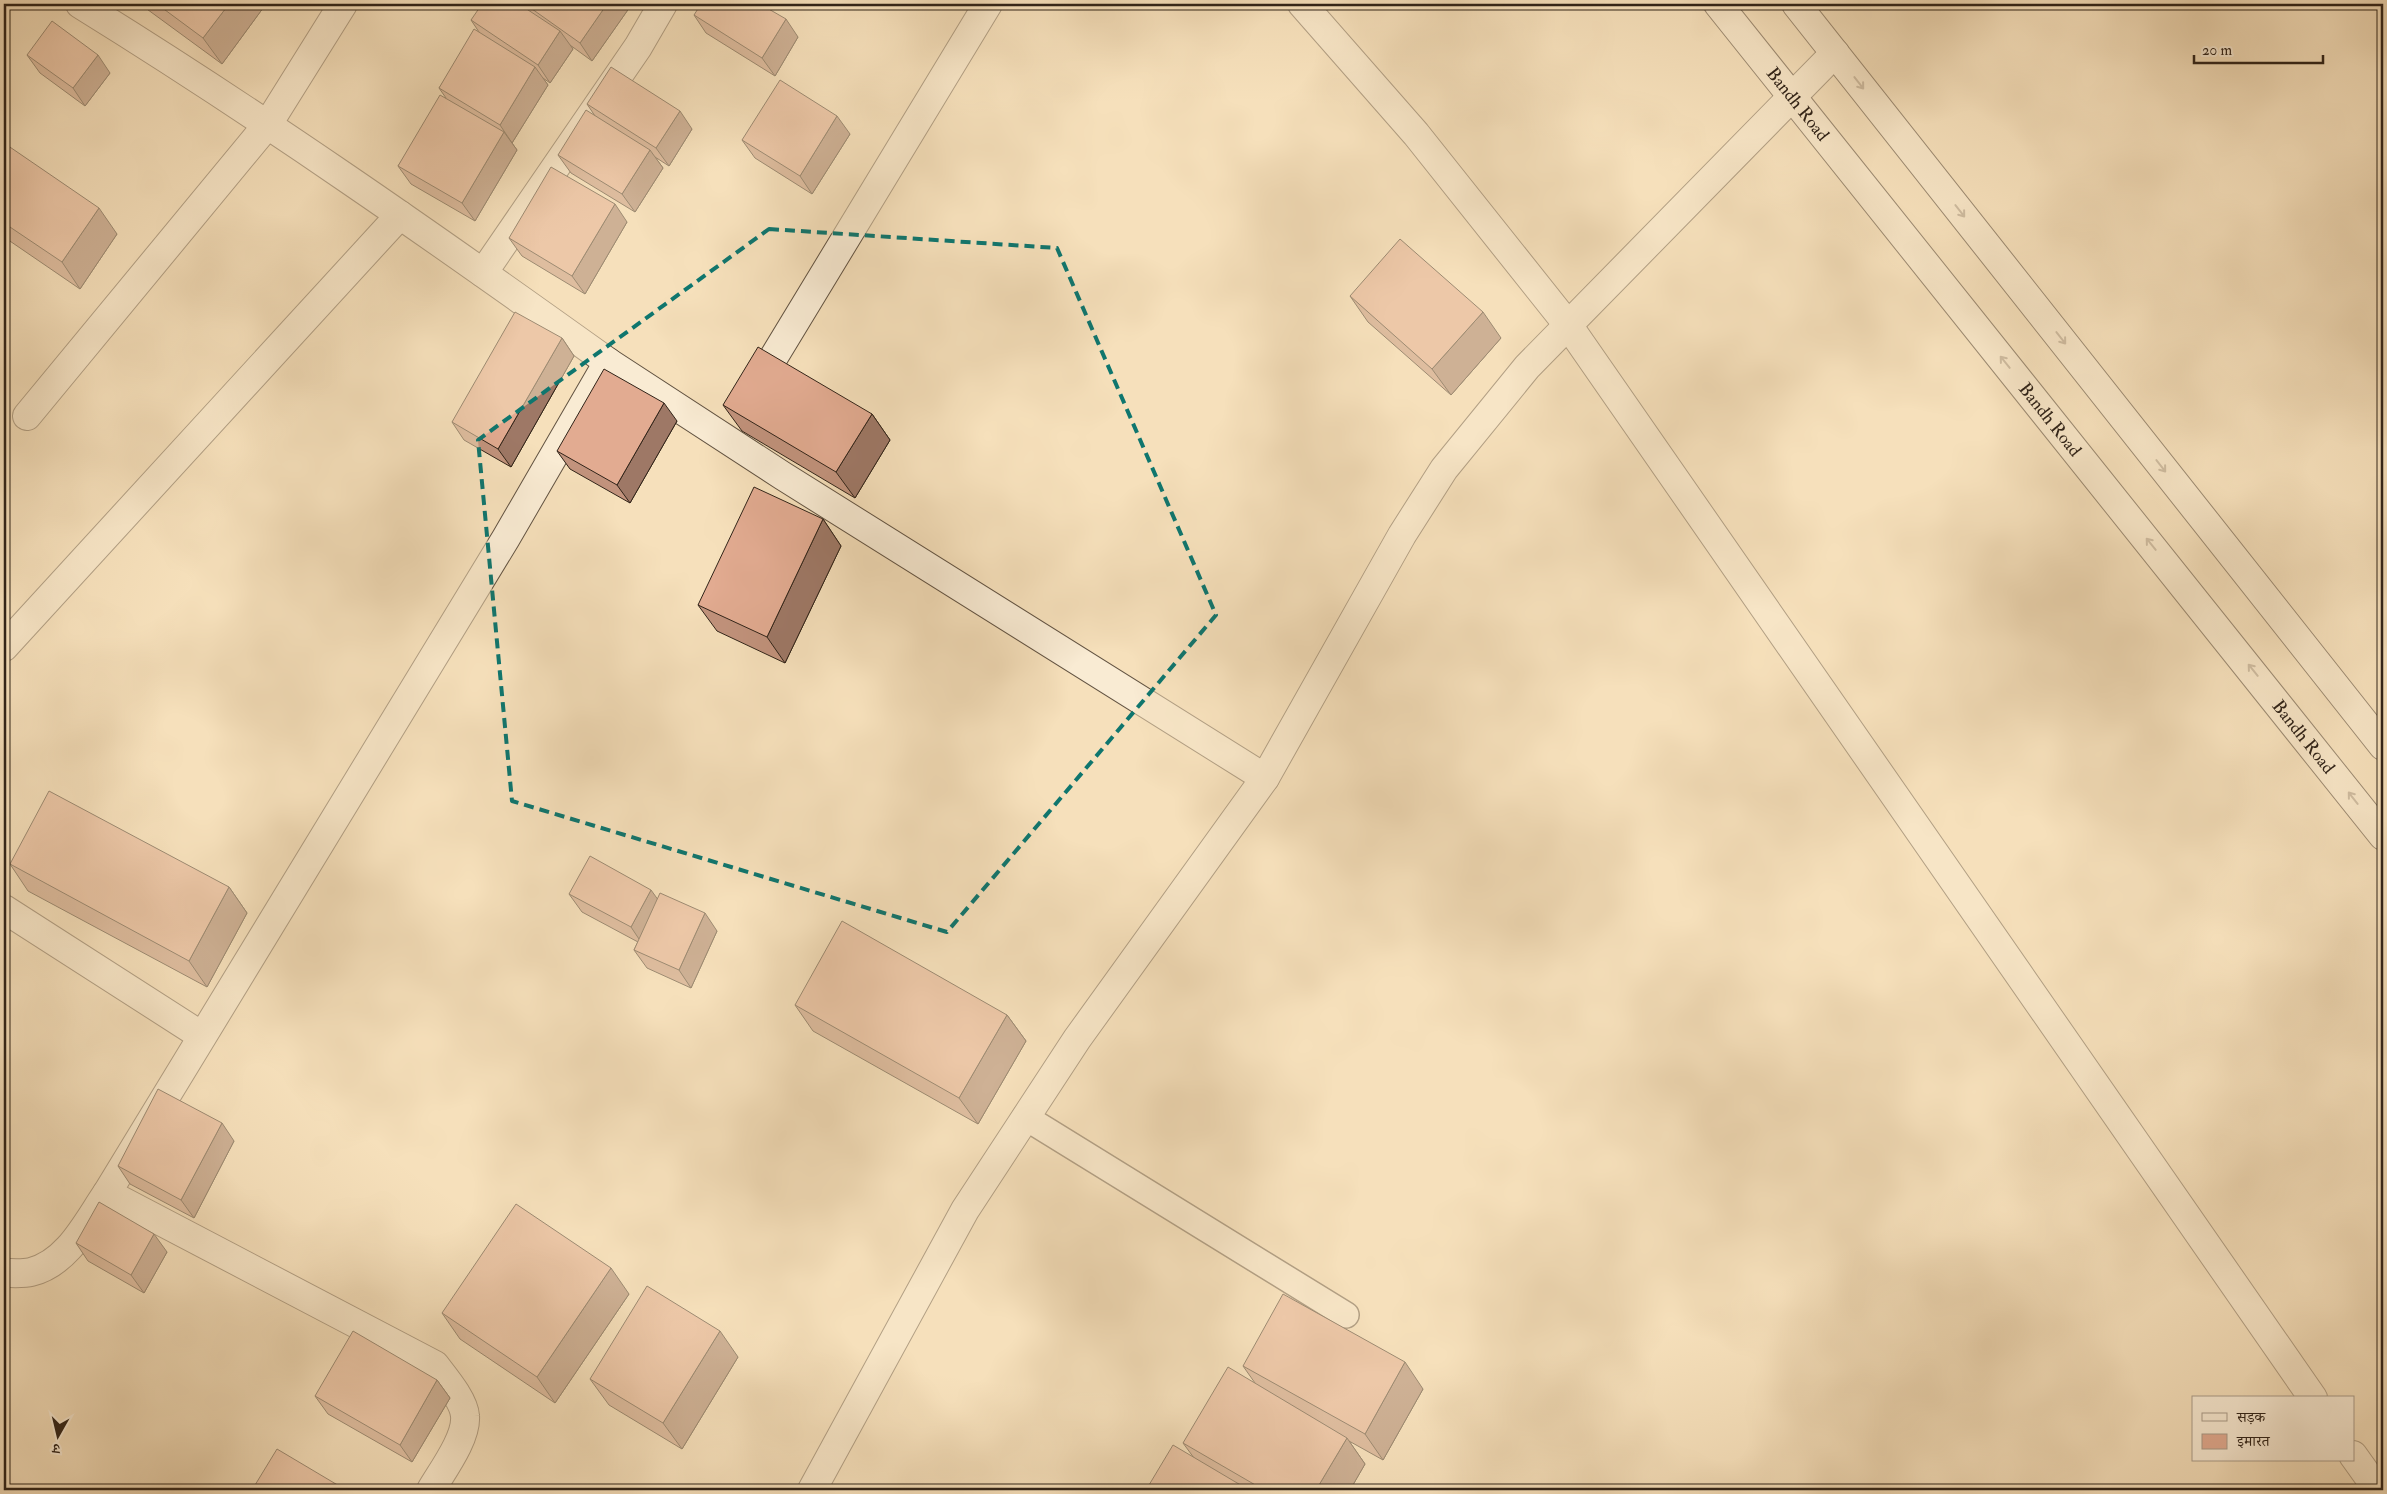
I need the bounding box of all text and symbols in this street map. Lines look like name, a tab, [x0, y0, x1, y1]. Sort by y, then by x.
scale bar	[2194, 32, 2323, 64]
text: 20 m	[2202, 41, 2232, 60]
street label: Bandh Road	[1761, 62, 1835, 146]
one-way arrow	[1854, 76, 1865, 89]
one-way arrow	[1954, 204, 1965, 217]
one-way arrow	[2055, 331, 2066, 344]
one-way arrow	[2000, 356, 2011, 369]
street label: Bandh Road	[2014, 378, 2087, 461]
one-way arrow	[2156, 459, 2167, 472]
one-way arrow	[2145, 537, 2156, 550]
one-way arrow	[2247, 664, 2258, 677]
street label: Bandh Road	[2267, 695, 2340, 778]
one-way arrow	[2348, 792, 2359, 805]
legend	[2192, 1396, 2354, 1462]
text: सड़क	[2236, 1408, 2266, 1427]
north arrow	[32, 1412, 82, 1462]
text: इमारत	[2236, 1432, 2271, 1451]
text: उ	[51, 1439, 62, 1457]

